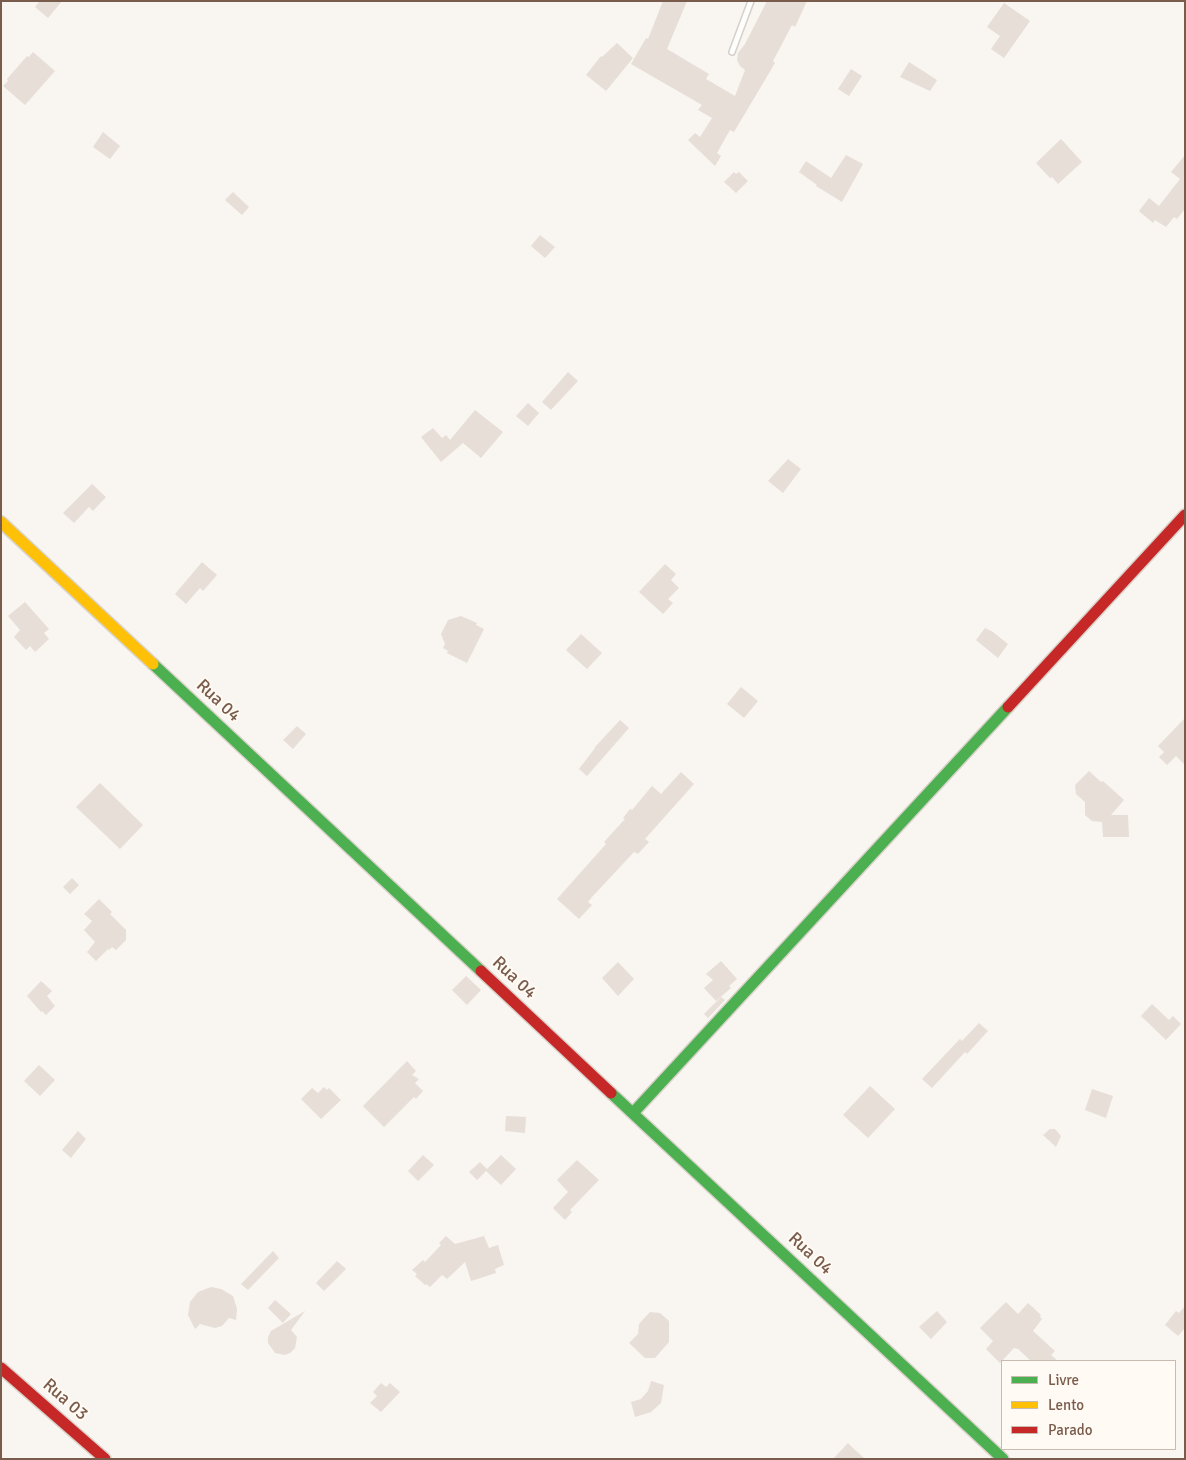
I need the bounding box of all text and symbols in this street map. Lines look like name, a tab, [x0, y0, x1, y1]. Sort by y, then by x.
street label: Rua 04	[191, 675, 245, 727]
street label: Rua 04	[487, 952, 541, 1004]
street label: Rua 04	[783, 1228, 837, 1280]
legend	[1001, 1360, 1176, 1450]
text: Livre	[1048, 1371, 1079, 1389]
street label: Rua 03	[38, 1375, 92, 1425]
text: Lento	[1048, 1396, 1084, 1414]
text: Parado	[1048, 1421, 1093, 1439]

